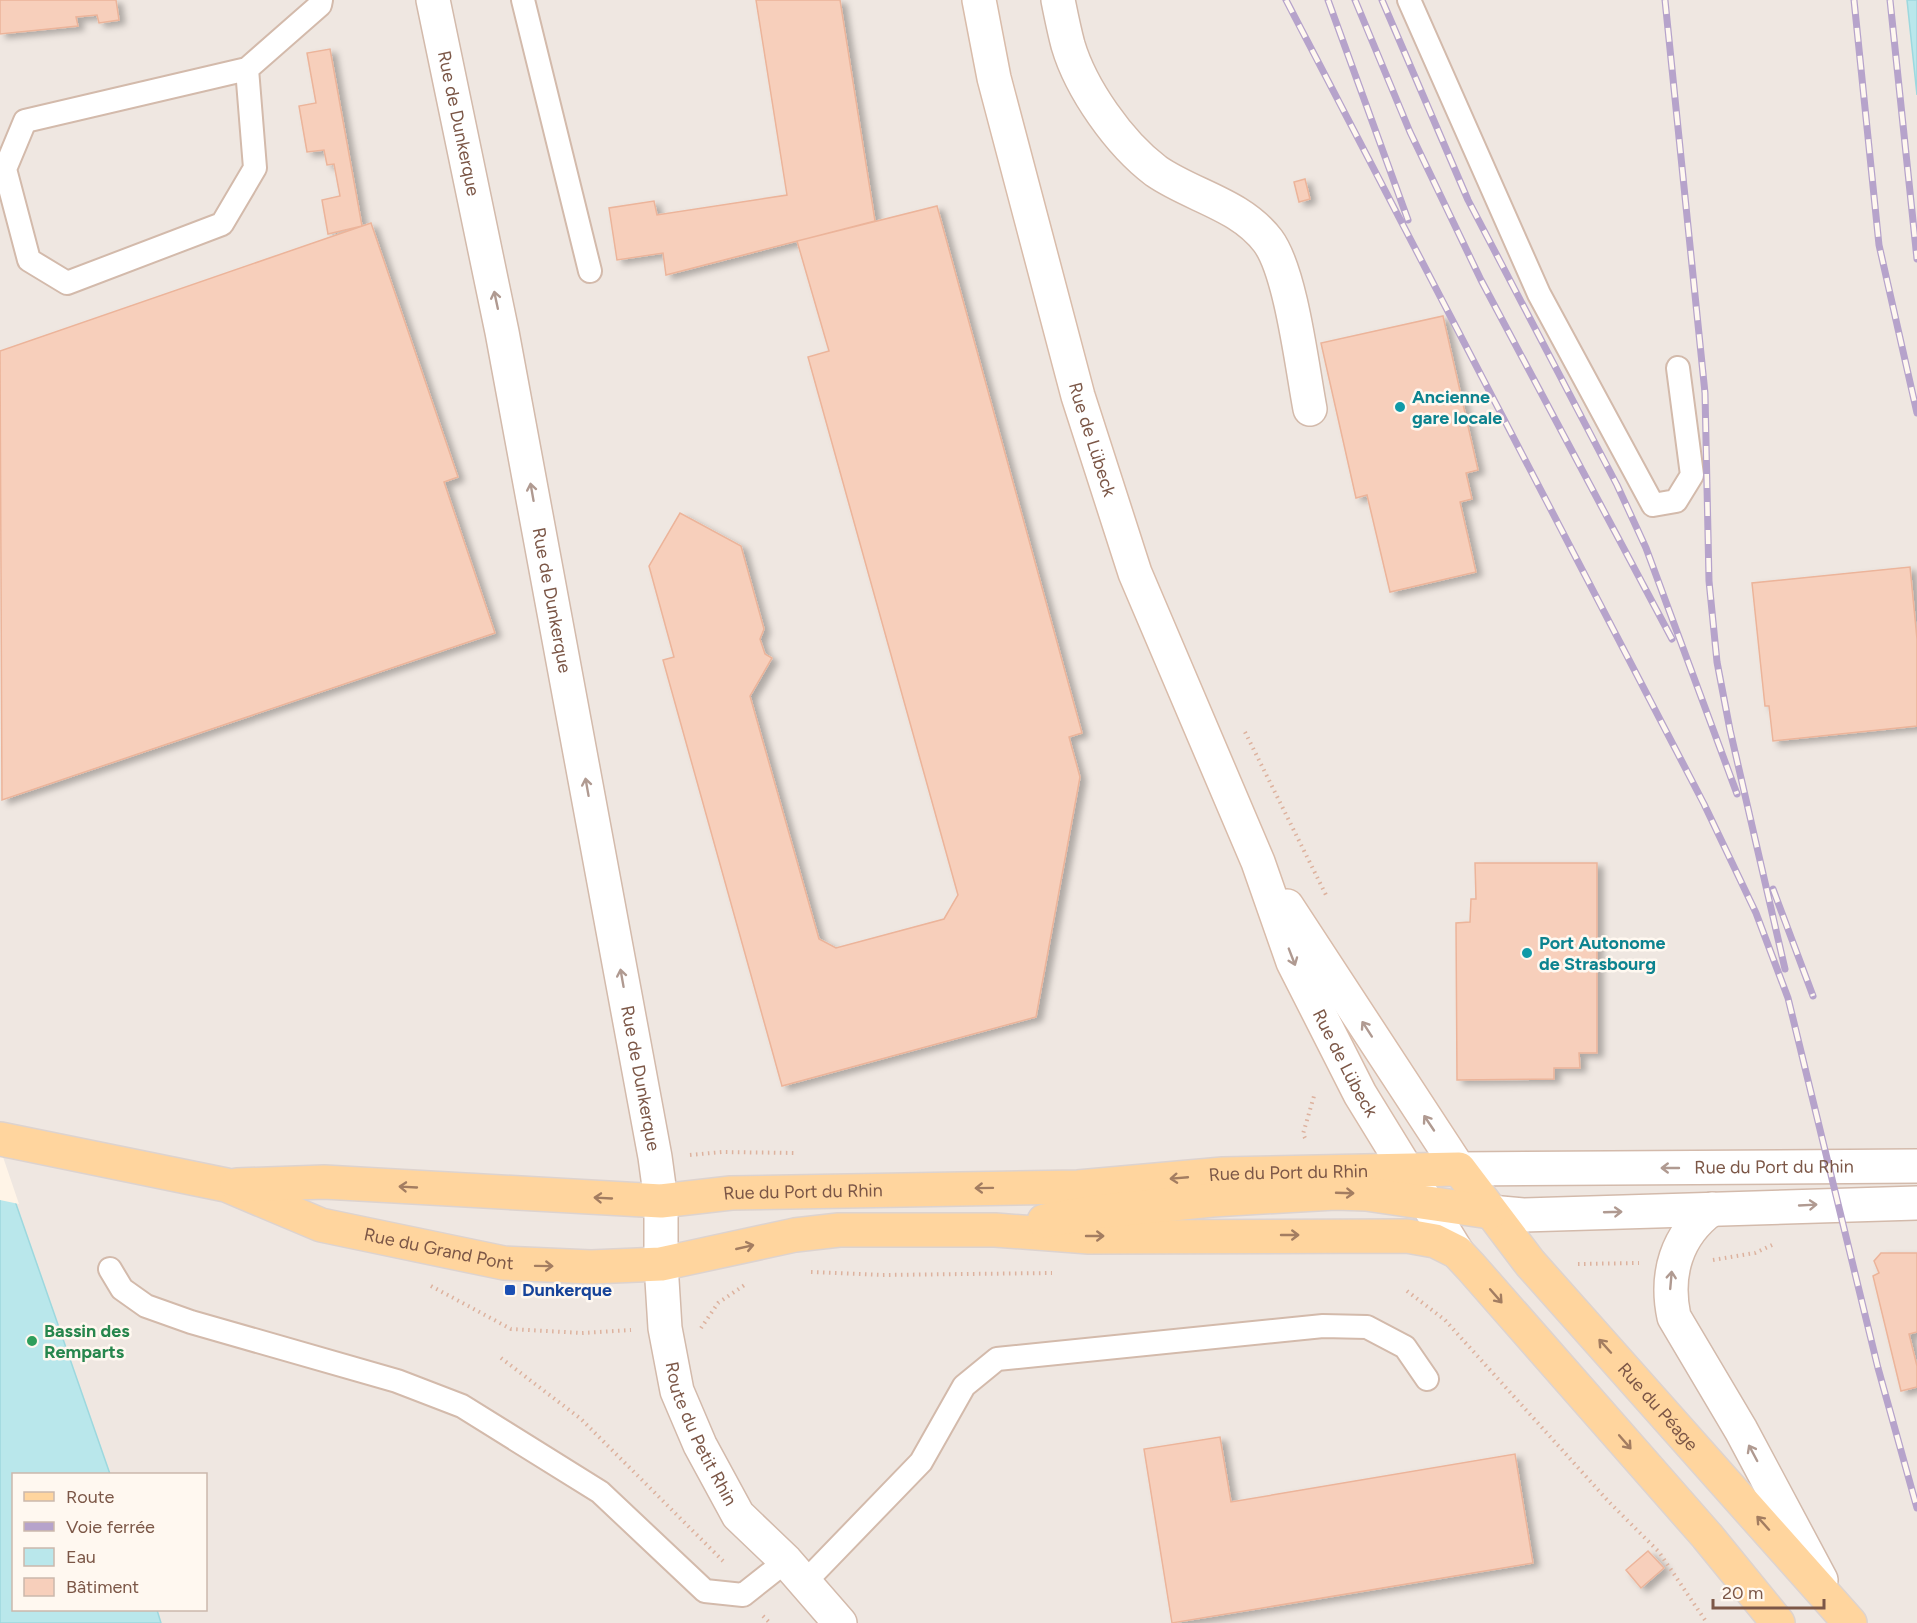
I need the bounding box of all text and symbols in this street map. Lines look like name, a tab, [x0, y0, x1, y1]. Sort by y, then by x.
street label: Rue de Dunkerque	[433, 49, 484, 198]
one-way arrow	[490, 291, 501, 310]
street label: Rue de Lübeck	[1064, 380, 1121, 500]
place label: Ancienne gare locale	[1412, 386, 1502, 429]
marker: Ancienne gare locale	[1393, 400, 1407, 414]
one-way arrow	[526, 482, 537, 502]
street label: Rue de Dunkerque	[527, 526, 576, 675]
one-way arrow	[581, 777, 592, 797]
place label: Port Autonome de Strasbourg	[1539, 932, 1665, 975]
marker: Port Autonome de Strasbourg	[1520, 946, 1534, 960]
one-way arrow	[1287, 947, 1298, 965]
one-way arrow	[616, 969, 627, 989]
street label: Rue de Dunkerque	[616, 1004, 665, 1153]
street label: Rue de Lübeck	[1308, 1005, 1383, 1121]
one-way arrow	[1361, 1021, 1373, 1037]
one-way arrow	[1423, 1116, 1435, 1132]
street label: Rue du Port du Rhin	[1694, 1155, 1854, 1178]
street label: Rue du Port du Rhin	[1208, 1160, 1368, 1186]
one-way arrow	[1660, 1162, 1680, 1174]
one-way arrow	[1169, 1173, 1189, 1184]
street label: Rue du Port du Rhin	[722, 1179, 883, 1205]
one-way arrow	[399, 1181, 419, 1192]
one-way arrow	[975, 1182, 995, 1194]
one-way arrow	[1335, 1187, 1355, 1199]
one-way arrow	[593, 1192, 613, 1203]
one-way arrow	[1798, 1199, 1818, 1211]
one-way arrow	[1603, 1207, 1623, 1218]
street label: Rue du Grand Pont	[362, 1223, 514, 1274]
one-way arrow	[1280, 1229, 1300, 1241]
one-way arrow	[1085, 1230, 1105, 1242]
one-way arrow	[735, 1240, 754, 1252]
one-way arrow	[533, 1260, 553, 1272]
one-way arrow	[1666, 1271, 1677, 1291]
place label: Dunkerque	[522, 1279, 612, 1301]
marker: Dunkerque	[503, 1283, 517, 1297]
one-way arrow	[1489, 1288, 1503, 1303]
place label: Bassin des Remparts	[44, 1320, 130, 1363]
marker: Bassin des Remparts	[25, 1334, 39, 1348]
one-way arrow	[1598, 1339, 1612, 1354]
street label: Rue du Péage	[1613, 1358, 1703, 1456]
street label: Route du Petit Rhin	[661, 1360, 742, 1509]
one-way arrow	[1618, 1434, 1632, 1449]
one-way arrow	[1747, 1445, 1758, 1463]
legend	[12, 1473, 207, 1611]
text: Route	[66, 1486, 115, 1508]
text: Voie ferrée	[66, 1516, 155, 1538]
one-way arrow	[1756, 1516, 1770, 1531]
text: Eau	[66, 1546, 96, 1568]
scale bar	[1713, 1572, 1824, 1610]
text: Bâtiment	[66, 1576, 139, 1598]
text: 20 m	[1722, 1582, 1763, 1604]

